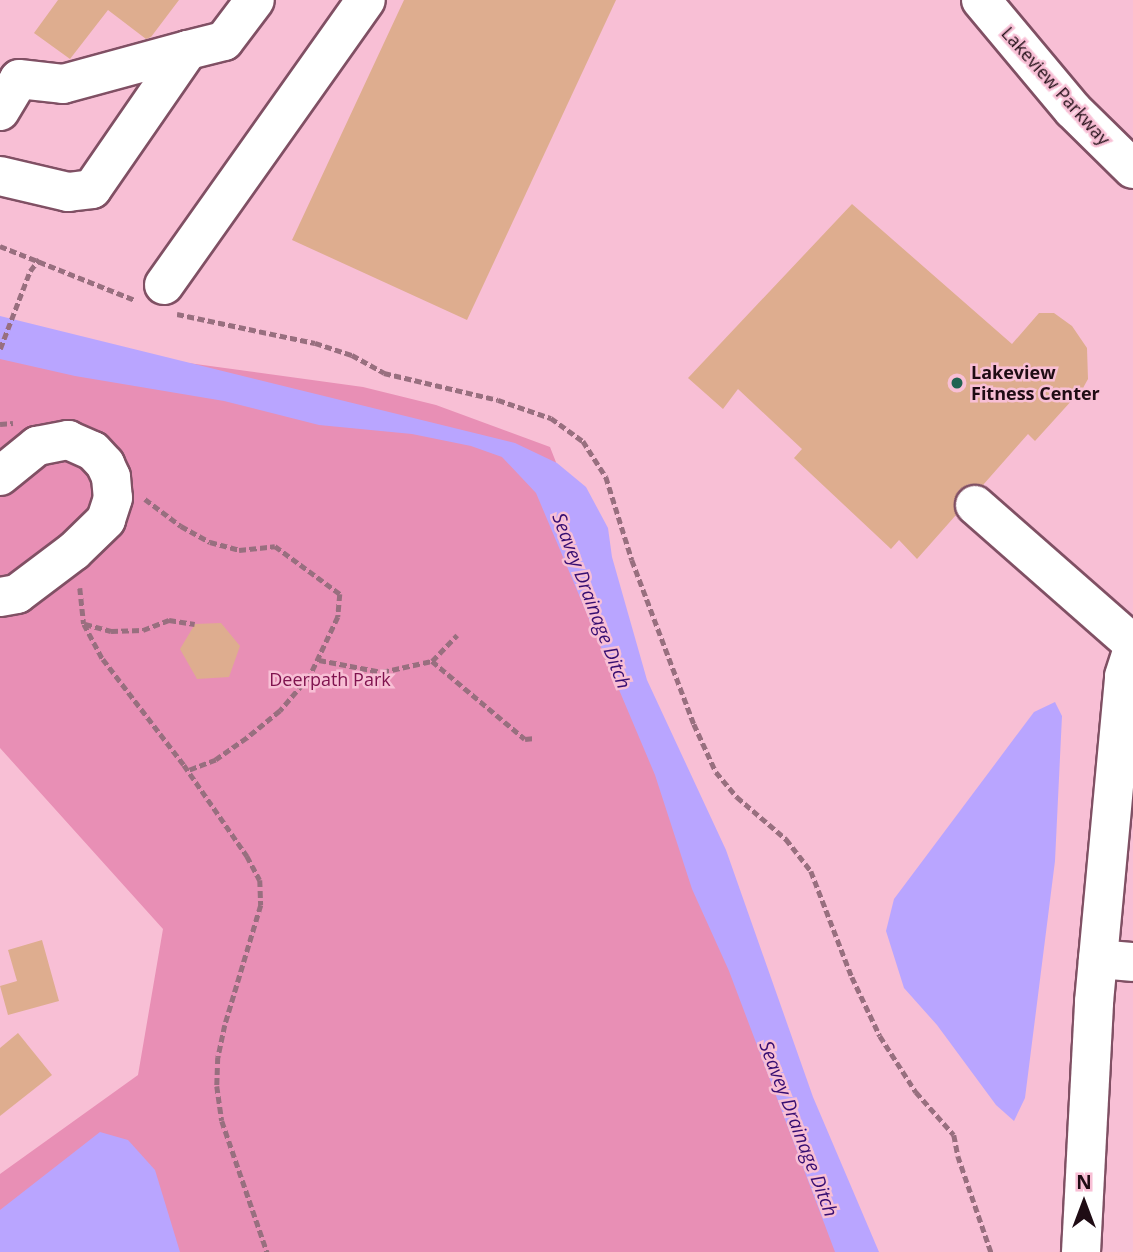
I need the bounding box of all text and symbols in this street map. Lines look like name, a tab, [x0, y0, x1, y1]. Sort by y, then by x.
street label: Lakeview Parkway	[997, 22, 1115, 150]
place label: Lakeview Fitness Center	[971, 362, 1100, 404]
marker: Lakeview Fitness Center	[949, 375, 965, 391]
water label: Seavey Drainage Ditch	[547, 510, 635, 692]
park label: Deerpath Park	[269, 668, 391, 690]
water label: Seavey Drainage Ditch	[754, 1038, 842, 1220]
north arrow	[1049, 1168, 1119, 1238]
text: N	[1076, 1169, 1092, 1195]

